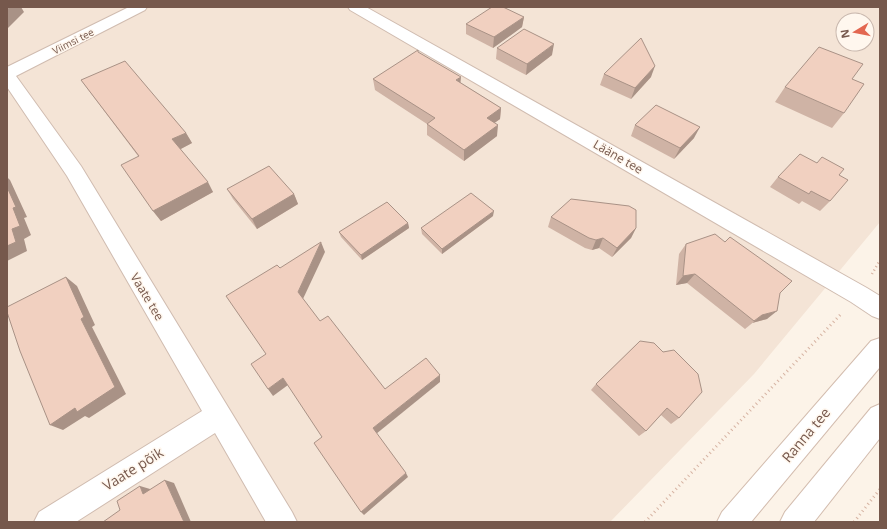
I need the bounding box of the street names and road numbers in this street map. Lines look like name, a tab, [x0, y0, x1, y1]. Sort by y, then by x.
street label: Viimsi tee	[50, 24, 97, 57]
street label: Lääne tee	[590, 136, 646, 178]
street label: Vaate tee	[127, 270, 168, 324]
street label: Ranna tee	[777, 403, 834, 466]
street label: Vaate põik	[99, 442, 167, 495]

